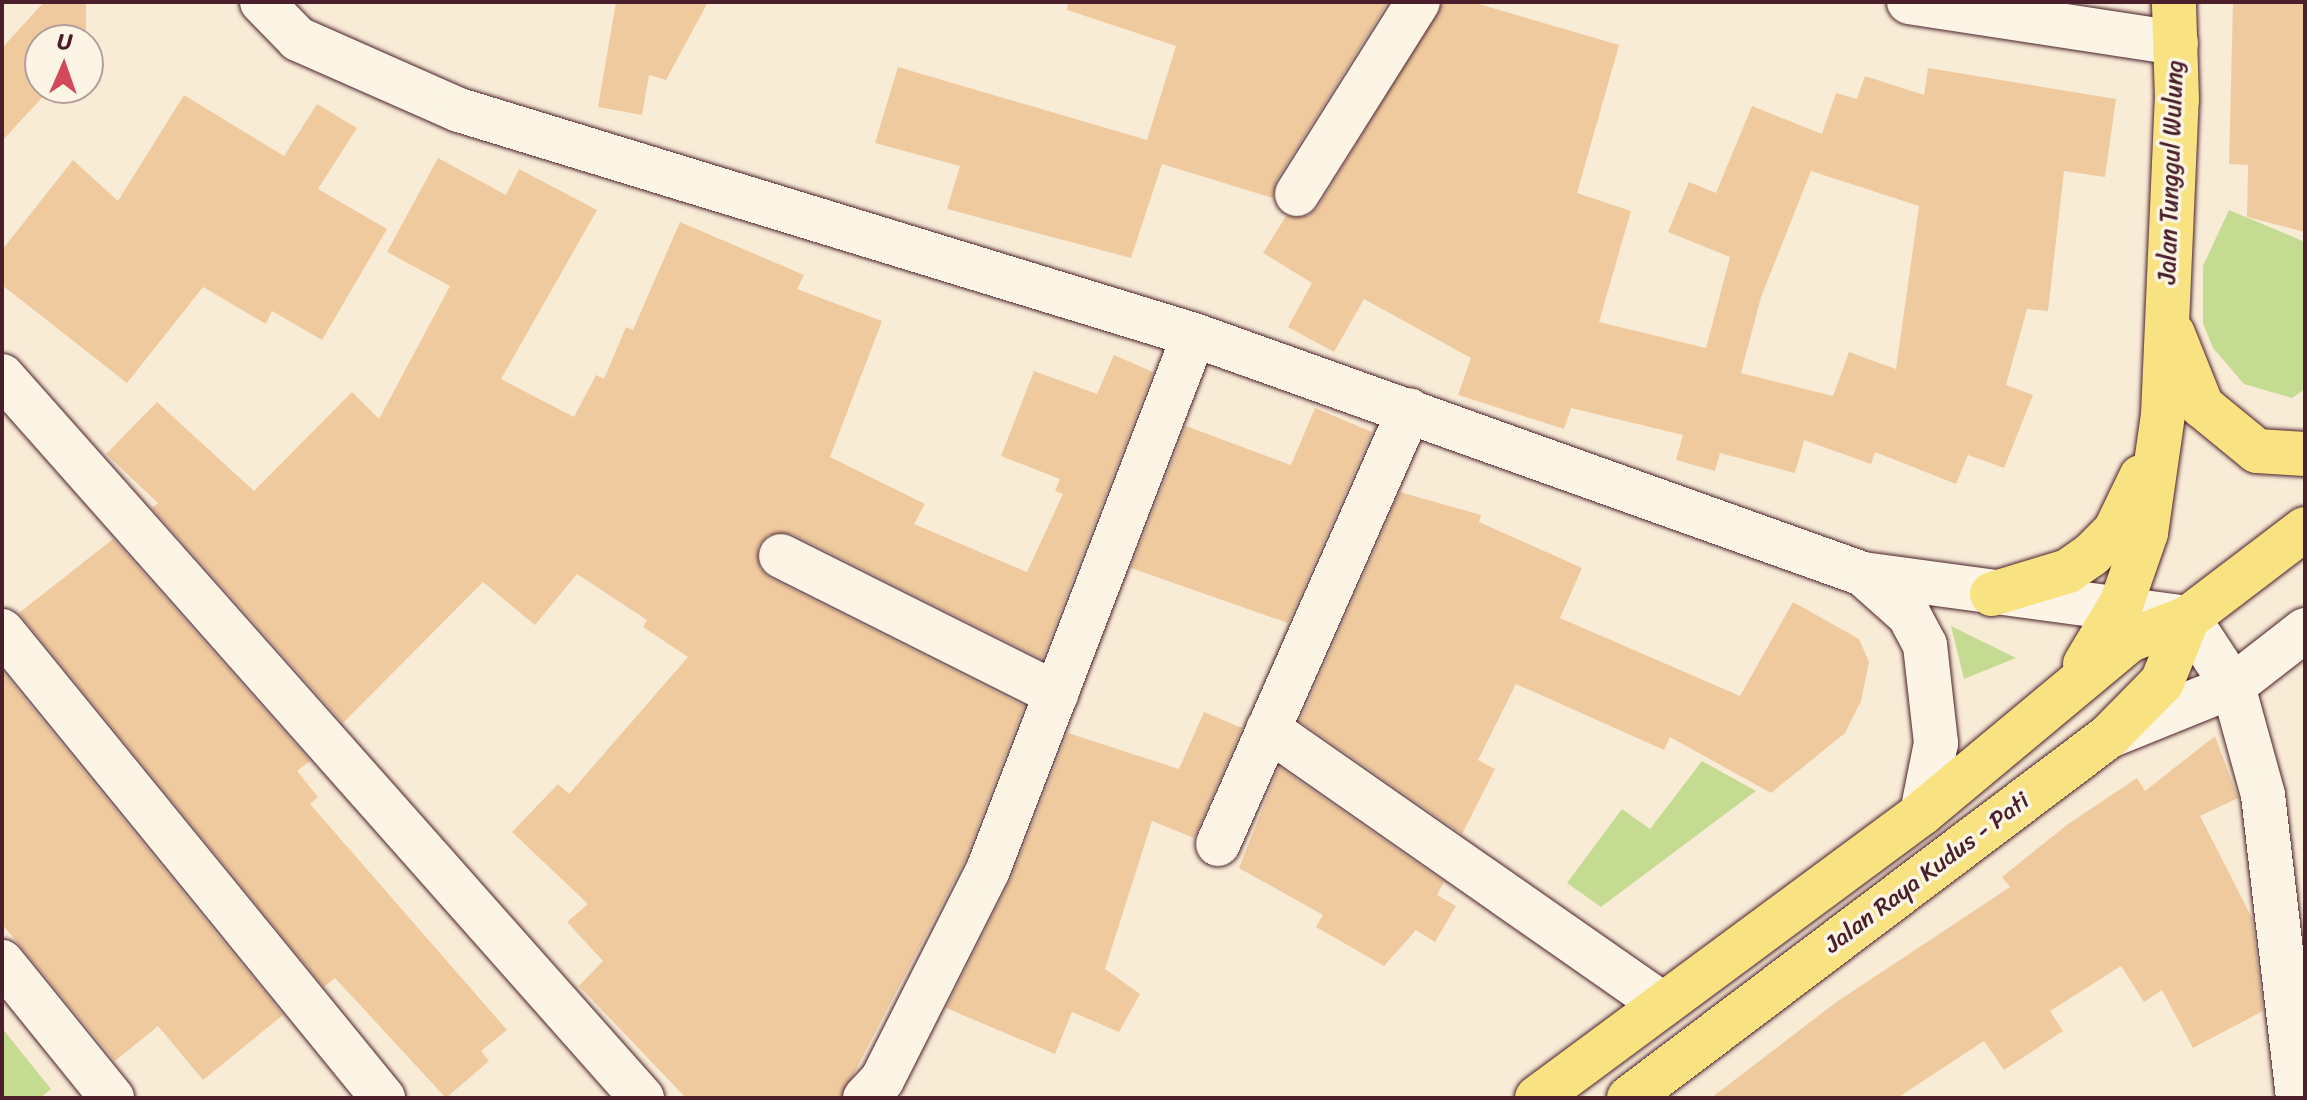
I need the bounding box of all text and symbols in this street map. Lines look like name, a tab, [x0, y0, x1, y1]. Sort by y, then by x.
text: U	[57, 22, 73, 61]
north arrow	[24, 24, 104, 104]
street label: Jalan Tunggul Wulung	[2153, 59, 2189, 285]
street label: Jalan Raya Kudus - Pati	[1818, 786, 2036, 960]

